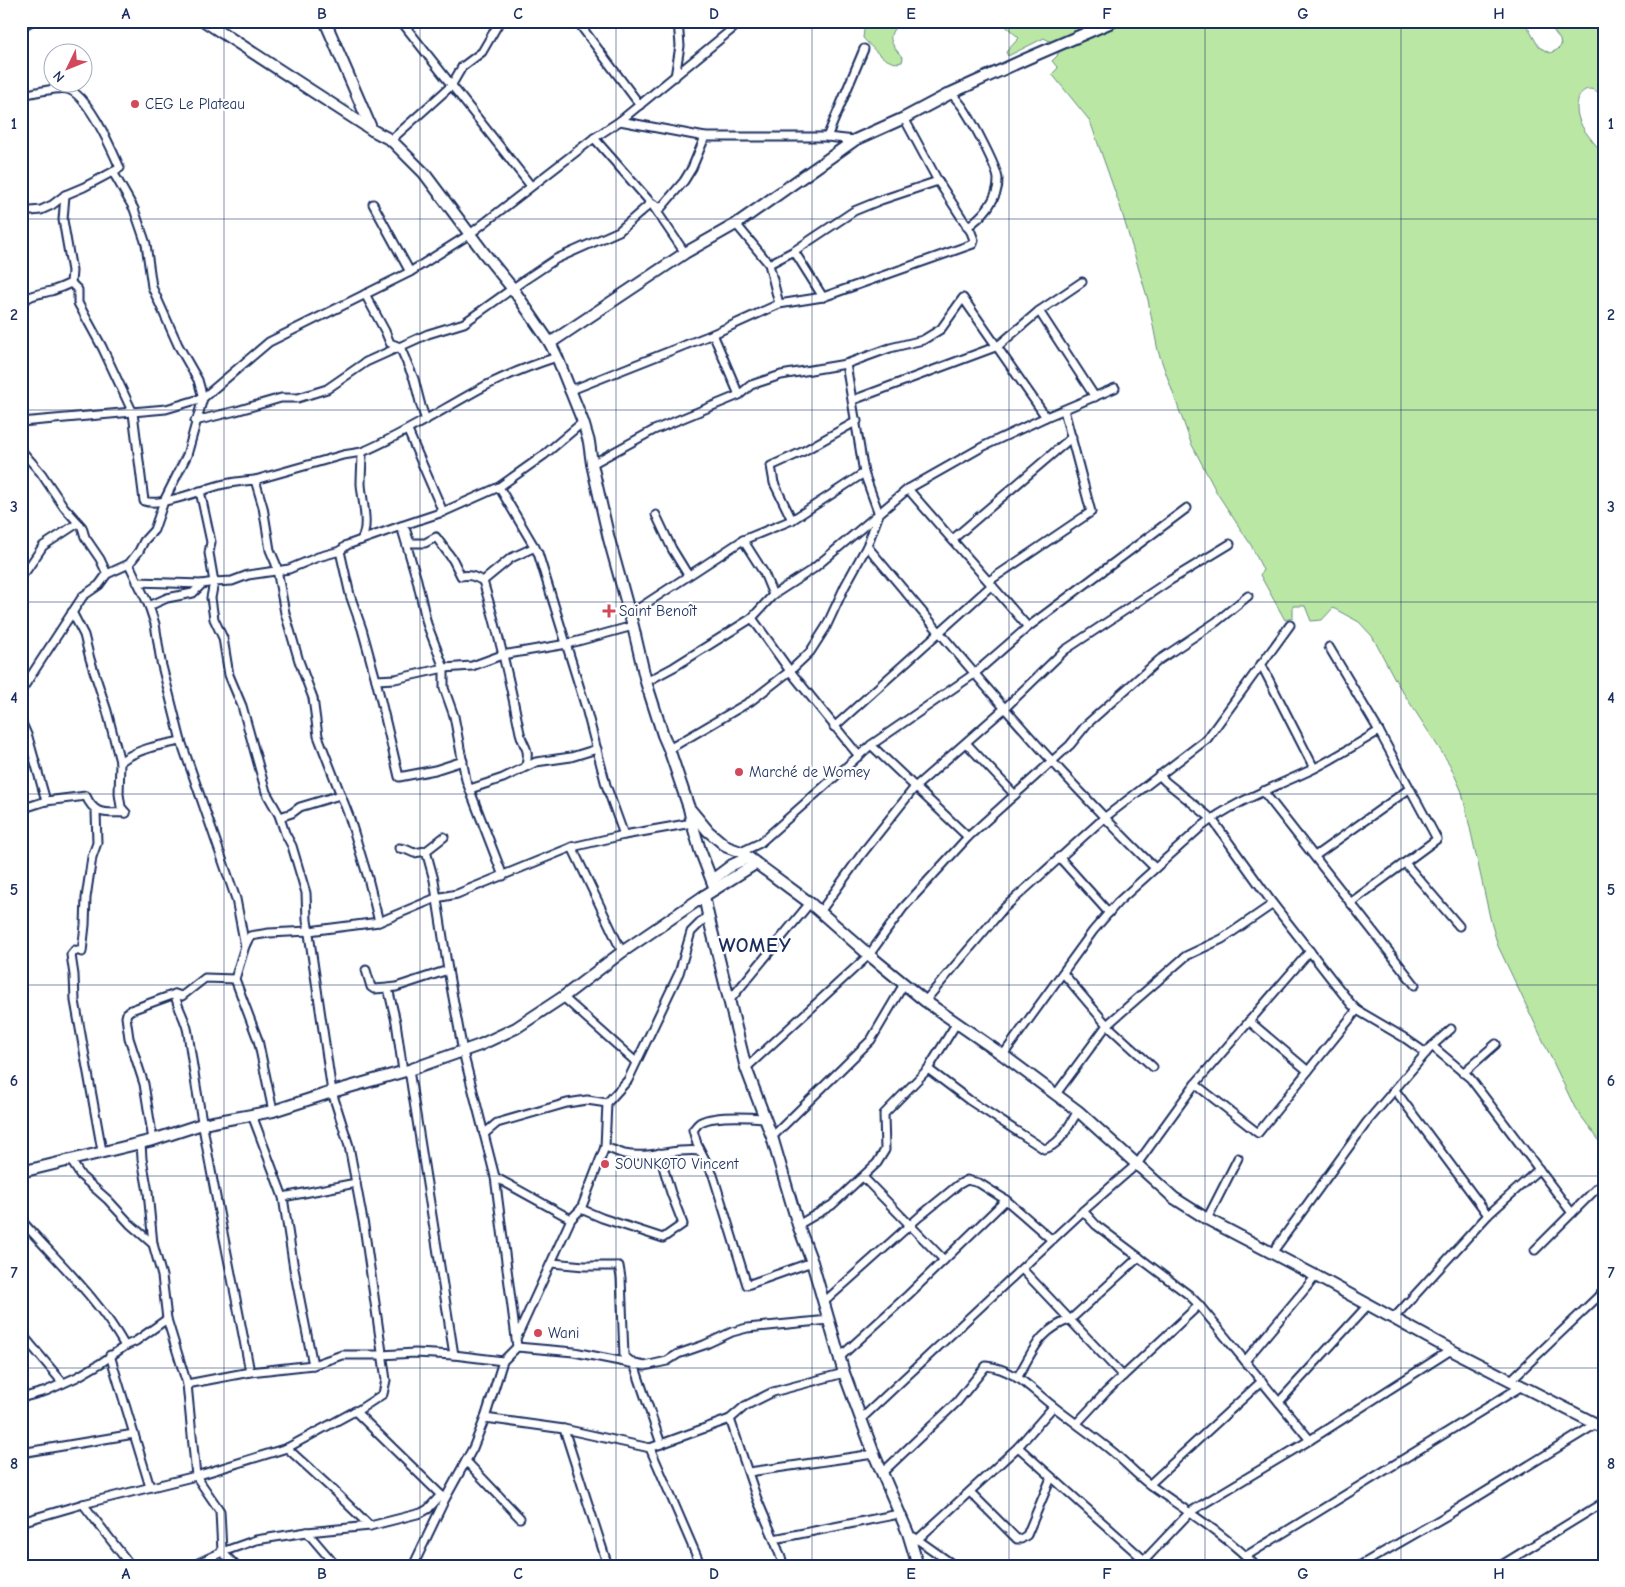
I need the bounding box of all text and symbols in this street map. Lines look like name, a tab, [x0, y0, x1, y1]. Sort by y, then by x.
text: A	[122, 5, 131, 23]
text: B	[317, 5, 327, 23]
text: C	[513, 5, 523, 23]
text: D	[709, 5, 719, 23]
text: E	[906, 5, 916, 23]
text: F	[1102, 5, 1112, 23]
text: G	[1297, 5, 1309, 23]
text: H	[1493, 5, 1505, 23]
north arrow	[42, 42, 92, 92]
text: N	[50, 67, 68, 86]
place label: CEG Le Plateau	[145, 95, 245, 113]
marker: CEG Le Plateau	[129, 98, 141, 110]
text: 1	[11, 115, 17, 133]
text: 1	[1608, 115, 1614, 133]
text: 2	[10, 306, 18, 324]
text: 2	[1607, 306, 1615, 324]
text: 3	[10, 498, 18, 516]
text: 3	[1607, 498, 1615, 516]
place label: Saint Benoît	[619, 602, 697, 620]
marker: Saint Benoît	[603, 605, 615, 617]
text: 4	[10, 689, 18, 707]
text: 4	[1607, 689, 1615, 707]
place label: Marché de Womey	[749, 763, 870, 781]
marker: Marché de Womey	[733, 766, 745, 778]
text: 5	[10, 881, 18, 899]
text: 5	[1607, 881, 1615, 899]
district label: WOMEY	[718, 934, 792, 957]
text: 6	[10, 1072, 18, 1090]
text: 6	[1607, 1072, 1615, 1090]
place label: SOUNKOTO Vincent	[615, 1155, 739, 1173]
marker: SOUNKOTO Vincent	[599, 1158, 611, 1170]
text: 7	[10, 1264, 18, 1282]
text: 7	[1607, 1264, 1615, 1282]
place label: Wani	[548, 1324, 579, 1342]
marker: Wani	[532, 1327, 544, 1339]
text: 8	[10, 1455, 18, 1473]
text: 8	[1607, 1455, 1615, 1473]
text: A	[122, 1565, 131, 1583]
text: B	[317, 1565, 327, 1583]
text: C	[513, 1565, 523, 1583]
text: D	[709, 1565, 719, 1583]
text: E	[906, 1565, 916, 1583]
text: F	[1102, 1565, 1112, 1583]
text: G	[1297, 1565, 1309, 1583]
text: H	[1493, 1565, 1505, 1583]

